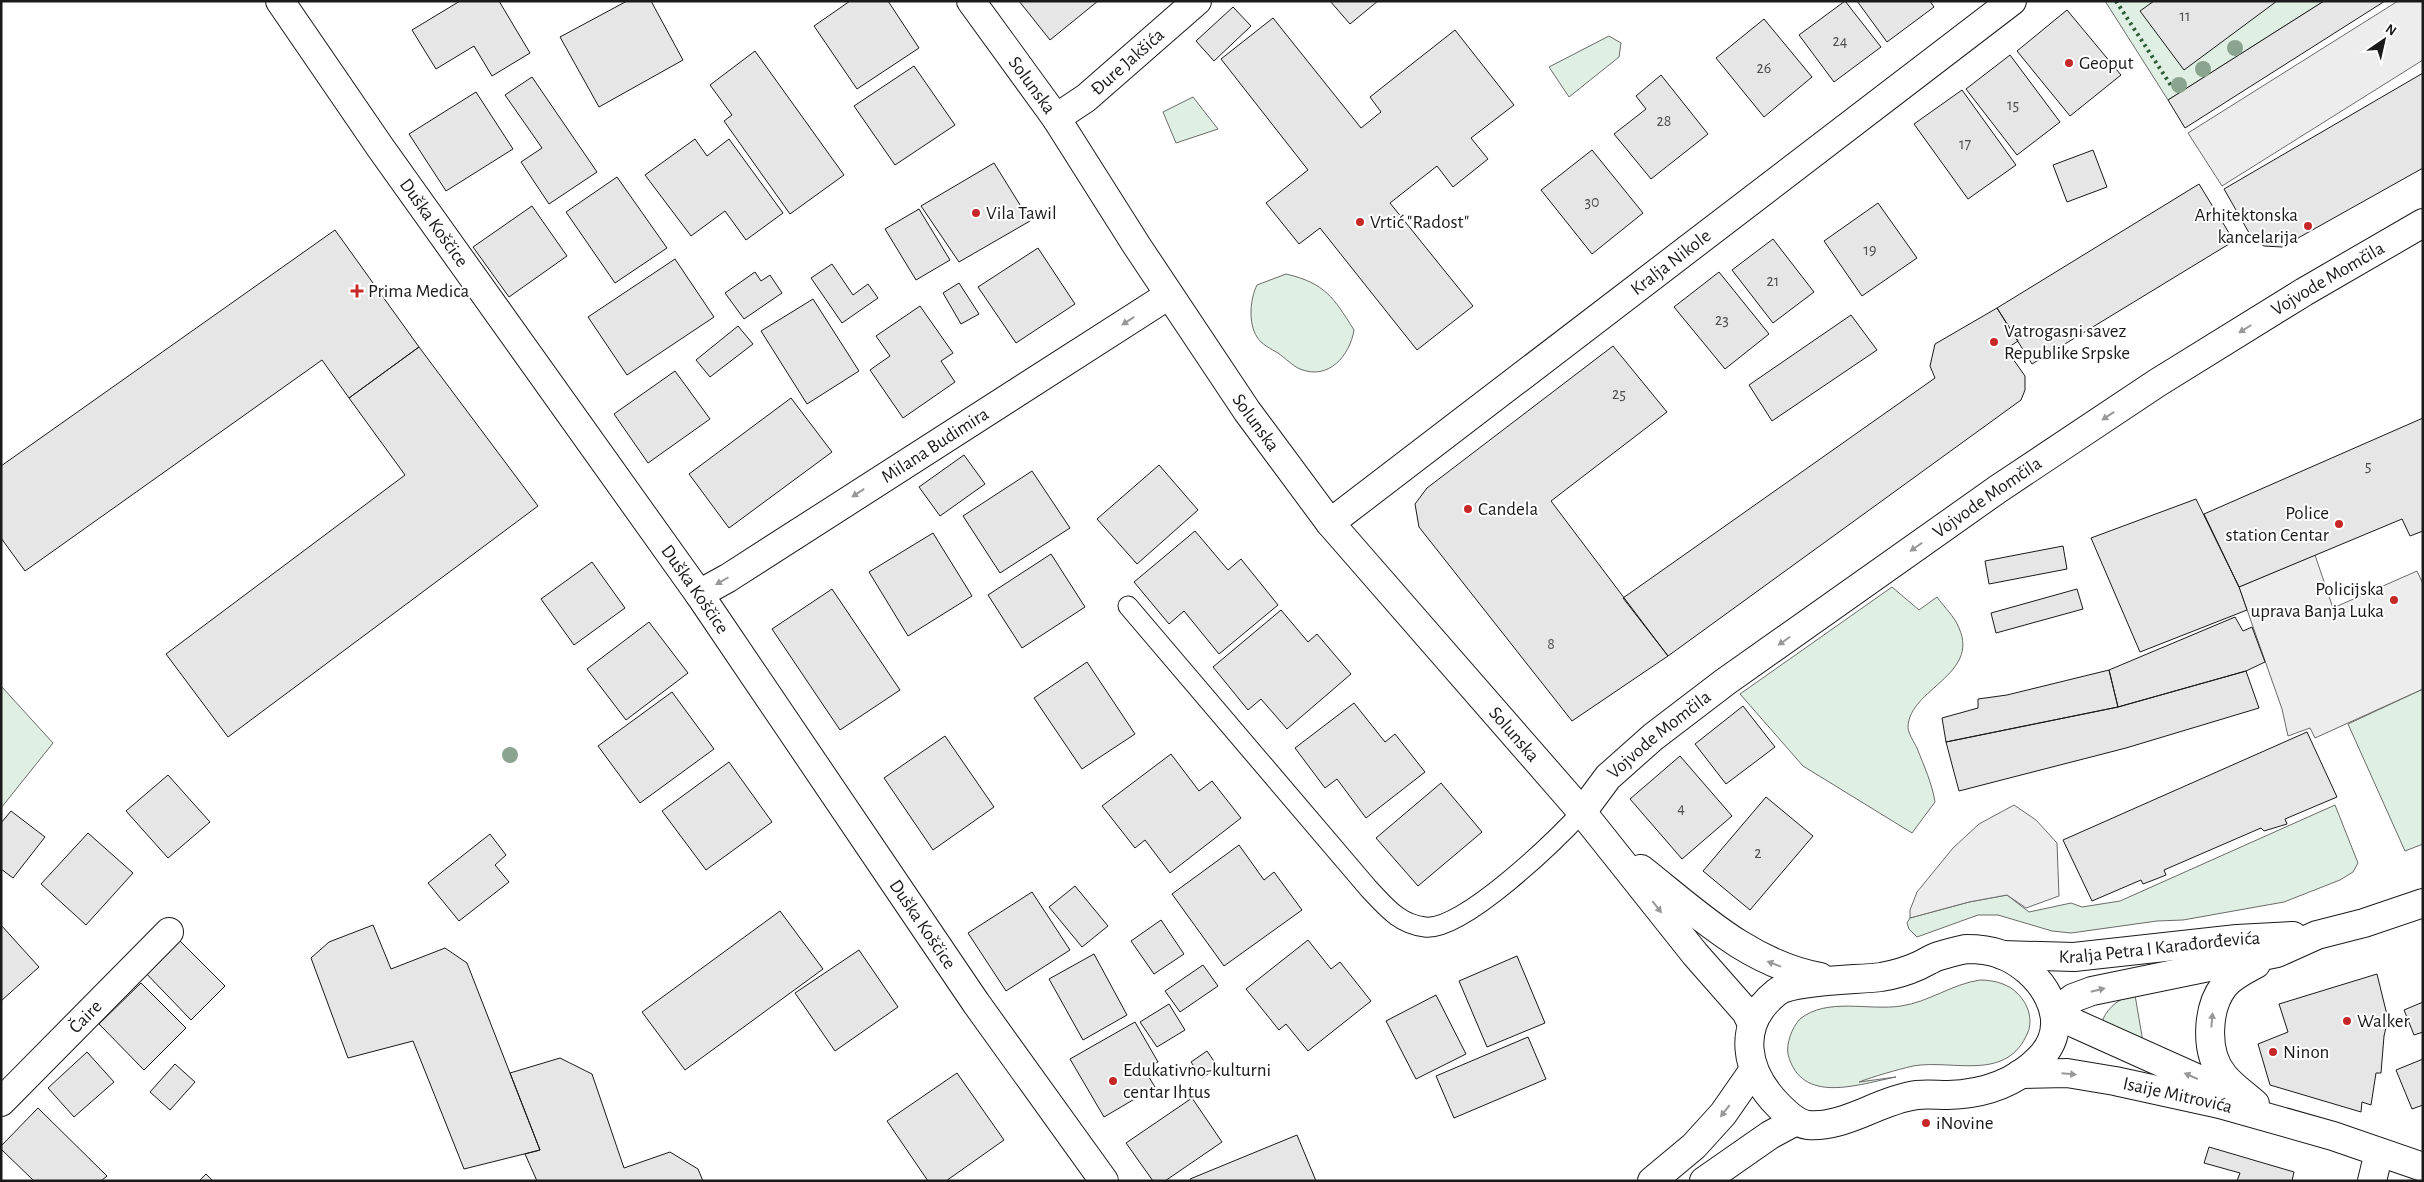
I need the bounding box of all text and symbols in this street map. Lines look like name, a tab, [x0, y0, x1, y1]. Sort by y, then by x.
house number: 11	[2179, 8, 2191, 24]
north arrow	[2359, 15, 2409, 65]
text: N	[2383, 22, 2399, 39]
street label: Đure Jakšića	[1087, 25, 1168, 99]
house number: 24	[1833, 33, 1848, 49]
street label: Solunska	[1005, 53, 1059, 118]
place label: Geoput	[2079, 54, 2134, 73]
marker: Geoput	[2063, 57, 2075, 69]
house number: 26	[1757, 60, 1771, 76]
house number: 15	[2007, 97, 2019, 113]
house number: 28	[1657, 113, 1671, 129]
house number: 17	[1959, 136, 1971, 152]
street label: Duška Koščice	[396, 175, 472, 270]
house number: 30	[1584, 194, 1600, 210]
place label: Vila Tawil	[986, 204, 1057, 223]
place label: Arhitektonska kancelarija	[2195, 206, 2298, 247]
marker: Vila Tawil	[970, 207, 982, 219]
place label: Vrtić "Radost"	[1370, 213, 1469, 232]
marker: Vrtić "Radost"	[1354, 216, 1366, 228]
marker: Arhitektonska kancelarija	[2302, 220, 2314, 232]
street label: Kralja Nikole	[1627, 226, 1714, 299]
street label: Vojvode Momčila	[2268, 238, 2388, 319]
house number: 19	[1863, 242, 1877, 258]
house number: 21	[1767, 273, 1779, 289]
place label: Prima Medica	[368, 282, 469, 301]
marker: Prima Medica	[350, 284, 364, 298]
house number: 23	[1715, 312, 1729, 328]
one-way arrow	[1121, 316, 1134, 325]
place label: Vatrogasni savez Republike Srpske	[2004, 322, 2130, 363]
one-way arrow	[2239, 324, 2252, 333]
marker: Vatrogasni savez Republike Srpske	[1988, 336, 2000, 348]
house number: 25	[1612, 386, 1626, 402]
street label: Solunska	[1229, 390, 1283, 455]
street label: Milana Budimira	[878, 404, 992, 487]
one-way arrow	[2102, 411, 2115, 421]
street label: Vojvode Momčila	[1929, 453, 2045, 542]
house number: 5	[2365, 458, 2371, 474]
one-way arrow	[852, 488, 865, 498]
place label: Candela	[1478, 500, 1539, 519]
marker: Candela	[1462, 503, 1474, 515]
place label: Police station Centar	[2226, 504, 2329, 545]
marker: Police station Centar	[2333, 518, 2345, 530]
street label: Duška Koščice	[658, 541, 732, 637]
one-way arrow	[1909, 542, 1923, 552]
one-way arrow	[715, 577, 728, 586]
place label: Policijska uprava Banja Luka	[2251, 580, 2384, 621]
marker: Policijska uprava Banja Luka	[2388, 594, 2400, 606]
house number: 8	[1547, 636, 1555, 652]
one-way arrow	[1777, 636, 1791, 646]
street label: Vojvode Momčila	[1604, 687, 1715, 782]
street label: Solunska	[1485, 703, 1543, 765]
house number: 4	[1677, 800, 1685, 816]
house number: 2	[1754, 845, 1762, 861]
street label: Duška Koščice	[886, 876, 960, 972]
one-way arrow	[1652, 900, 1663, 913]
street label: Kralja Petra I Karađorđevića	[2058, 928, 2261, 967]
one-way arrow	[1767, 960, 1782, 967]
one-way arrow	[2090, 985, 2105, 993]
street label: Čaire	[64, 996, 106, 1037]
one-way arrow	[2208, 1012, 2216, 1028]
place label: Walker	[2357, 1012, 2410, 1031]
marker: Walker	[2341, 1015, 2353, 1027]
place label: Ninon	[2283, 1043, 2329, 1062]
marker: Ninon	[2267, 1046, 2279, 1058]
place label: Edukativno-kulturni centar Ihtus	[1123, 1061, 1271, 1102]
one-way arrow	[2061, 1071, 2077, 1079]
one-way arrow	[2184, 1072, 2198, 1080]
street label: Isaije Mitrovića	[2121, 1074, 2235, 1117]
marker: Edukativno-kulturni centar Ihtus	[1107, 1075, 1119, 1087]
one-way arrow	[1719, 1104, 1730, 1117]
place label: iNovine	[1936, 1114, 1993, 1133]
marker: iNovine	[1920, 1117, 1932, 1129]

